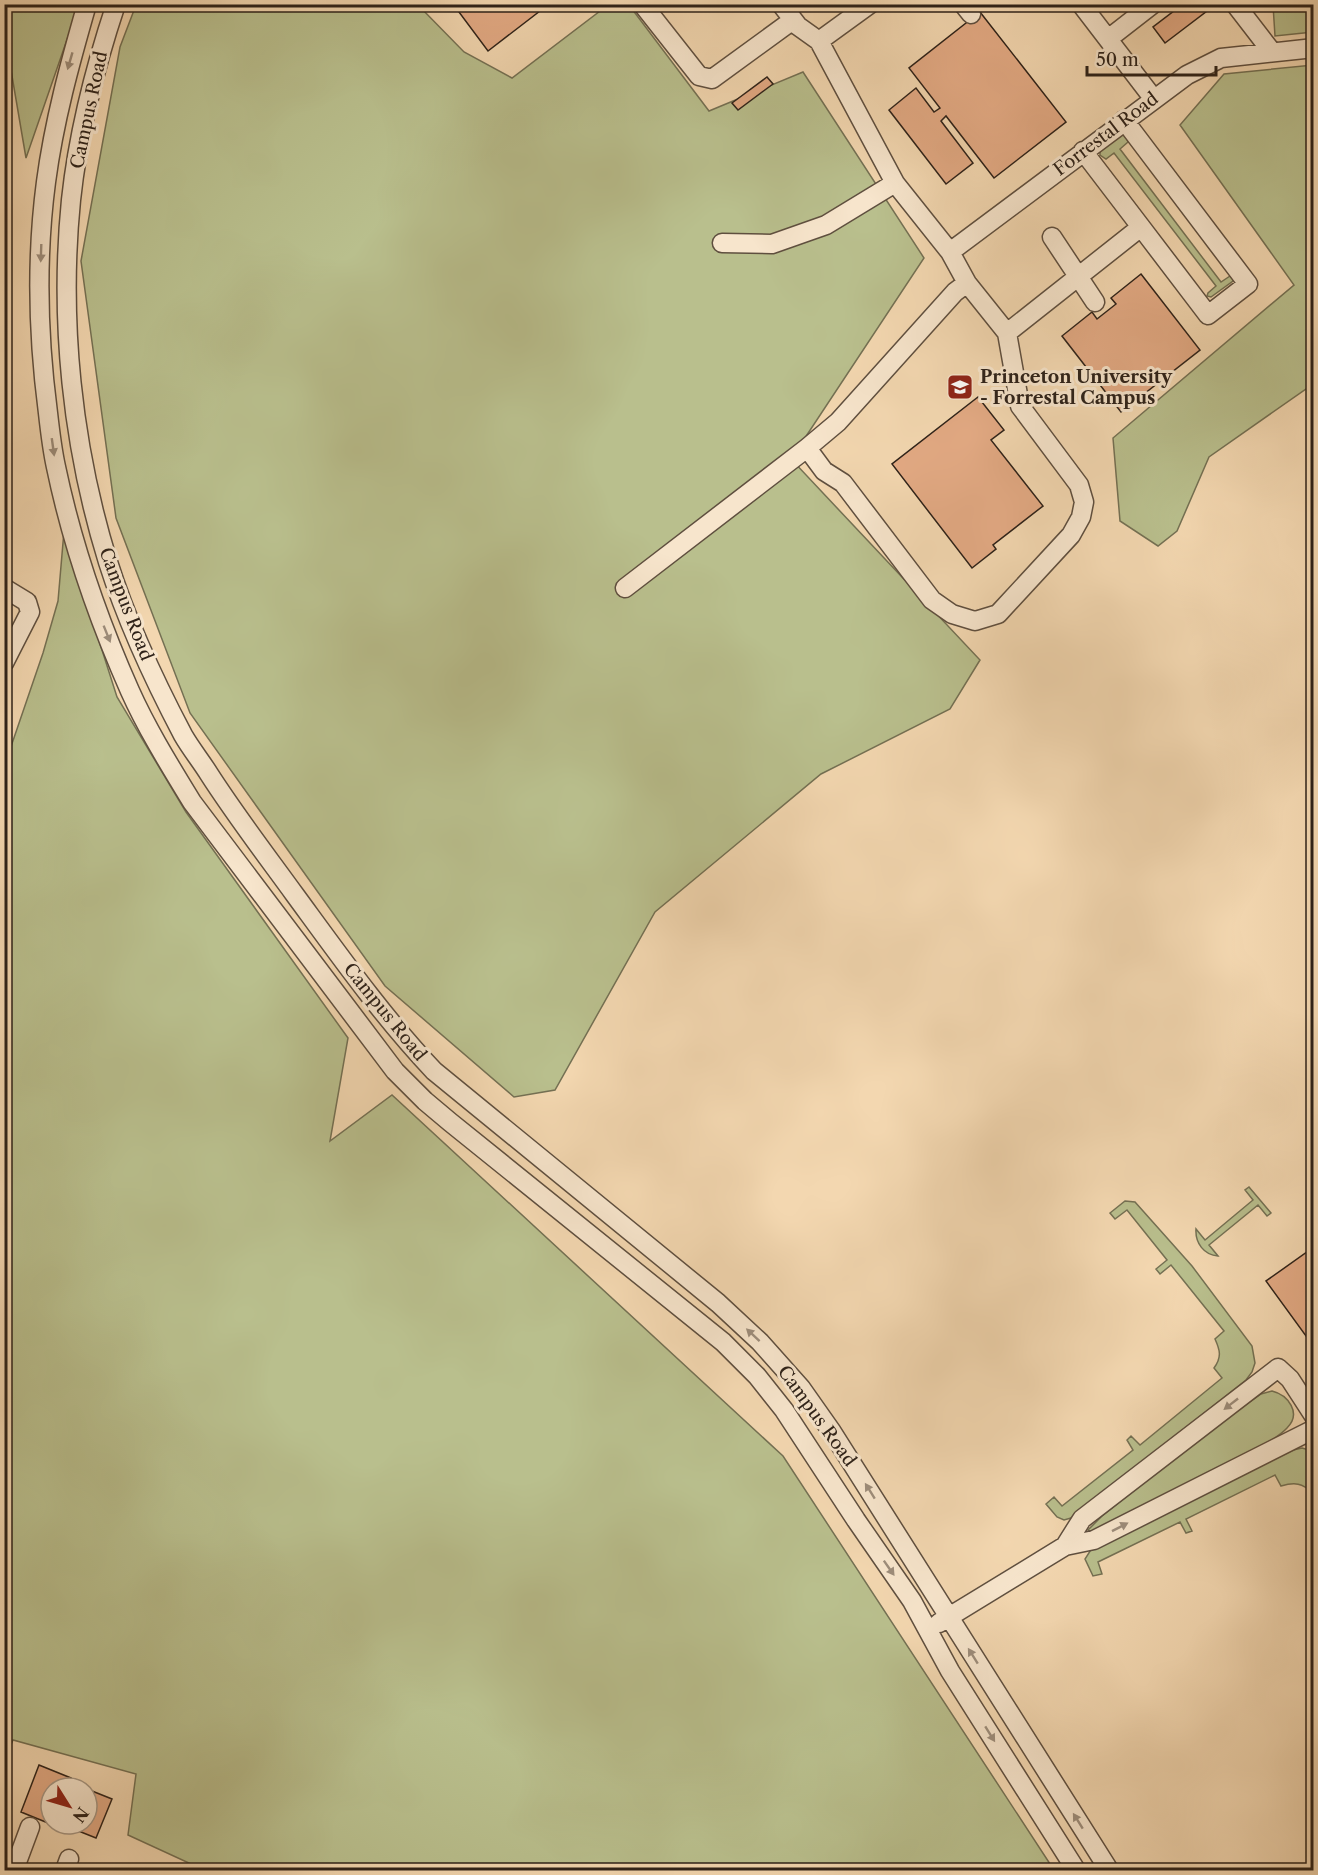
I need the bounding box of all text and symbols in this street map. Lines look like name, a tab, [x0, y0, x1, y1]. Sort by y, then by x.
scale bar	[1087, 39, 1216, 77]
street label: Campus Road	[66, 49, 112, 171]
text: 50 m	[1096, 49, 1139, 71]
one-way arrow	[65, 52, 74, 70]
street label: Forrestal Road	[1049, 88, 1163, 180]
one-way arrow	[36, 243, 46, 262]
place label: Princeton University - Forrestal Campus	[980, 366, 1173, 409]
school or university icon: Princeton University - Forrestal Campus	[945, 372, 975, 402]
one-way arrow	[48, 438, 57, 457]
street label: Campus Road	[94, 544, 158, 664]
one-way arrow	[103, 625, 112, 643]
street label: Campus Road	[339, 959, 431, 1065]
one-way arrow	[747, 1329, 761, 1343]
street label: Campus Road	[773, 1361, 861, 1471]
one-way arrow	[1224, 1397, 1239, 1409]
one-way arrow	[864, 1483, 875, 1499]
one-way arrow	[1111, 1522, 1128, 1531]
one-way arrow	[883, 1560, 895, 1576]
one-way arrow	[968, 1648, 979, 1664]
one-way arrow	[984, 1726, 995, 1742]
north arrow	[39, 1776, 99, 1836]
text: N	[69, 1803, 93, 1827]
one-way arrow	[1072, 1813, 1083, 1829]

